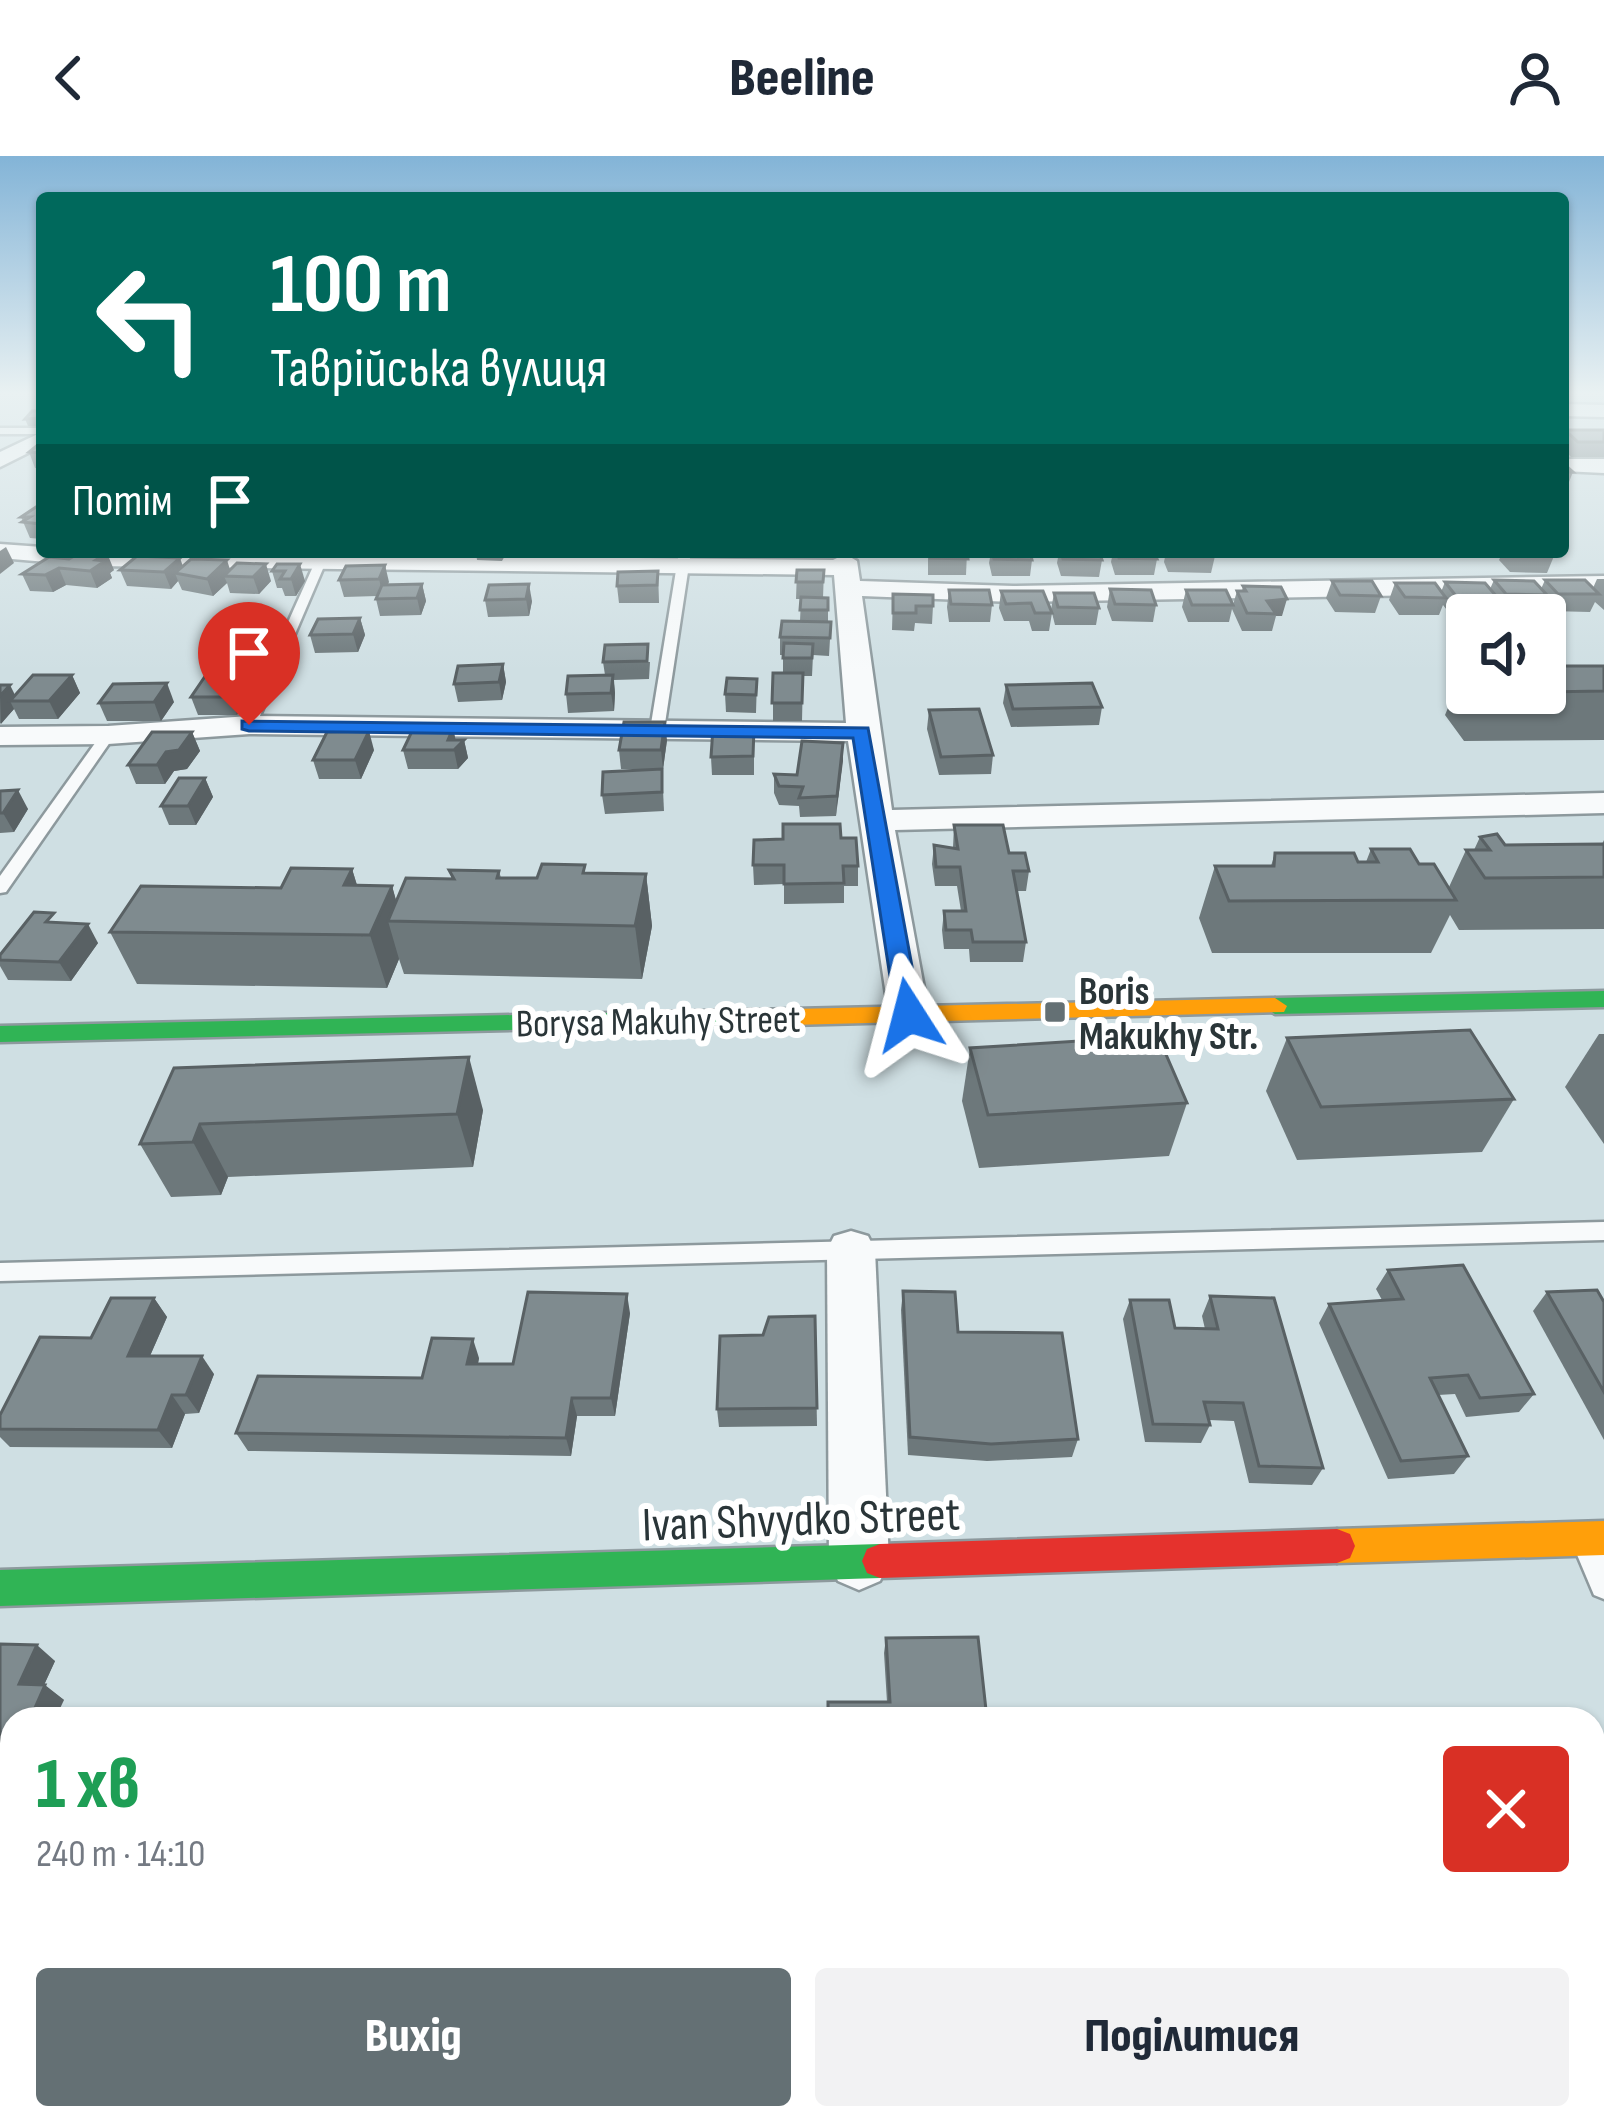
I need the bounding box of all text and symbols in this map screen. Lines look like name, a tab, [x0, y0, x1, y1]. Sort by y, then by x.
icon: back	[36, 45, 102, 111]
icon: person	[1502, 45, 1568, 111]
text: Beeline	[729, 46, 875, 111]
text: 100 m	[270, 235, 452, 336]
icon: left	[72, 240, 228, 396]
text: Таврійська вулиця	[270, 337, 607, 402]
icon: arrive	[197, 468, 263, 534]
text: Потім	[72, 474, 173, 529]
map controls	[1446, 594, 1566, 714]
button: sound	[1446, 594, 1566, 714]
pin	[198, 602, 300, 725]
icon: arrive	[216, 620, 282, 686]
position arrow	[846, 952, 972, 1078]
place label: Boris Makukhy Str.	[1079, 969, 1258, 1061]
street label: Borysa Makuhy Street	[515, 997, 801, 1048]
marker: Boris Makukhy Str.	[1042, 999, 1068, 1025]
street label: Ivan Shvydko Street	[641, 1486, 961, 1555]
text: 1 хв	[36, 1742, 140, 1829]
button: close	[1443, 1746, 1569, 1872]
text: 240 m · 14:10	[36, 1831, 205, 1878]
button: Вихід	[36, 1968, 791, 2106]
button: Поділитися	[815, 1968, 1569, 2106]

